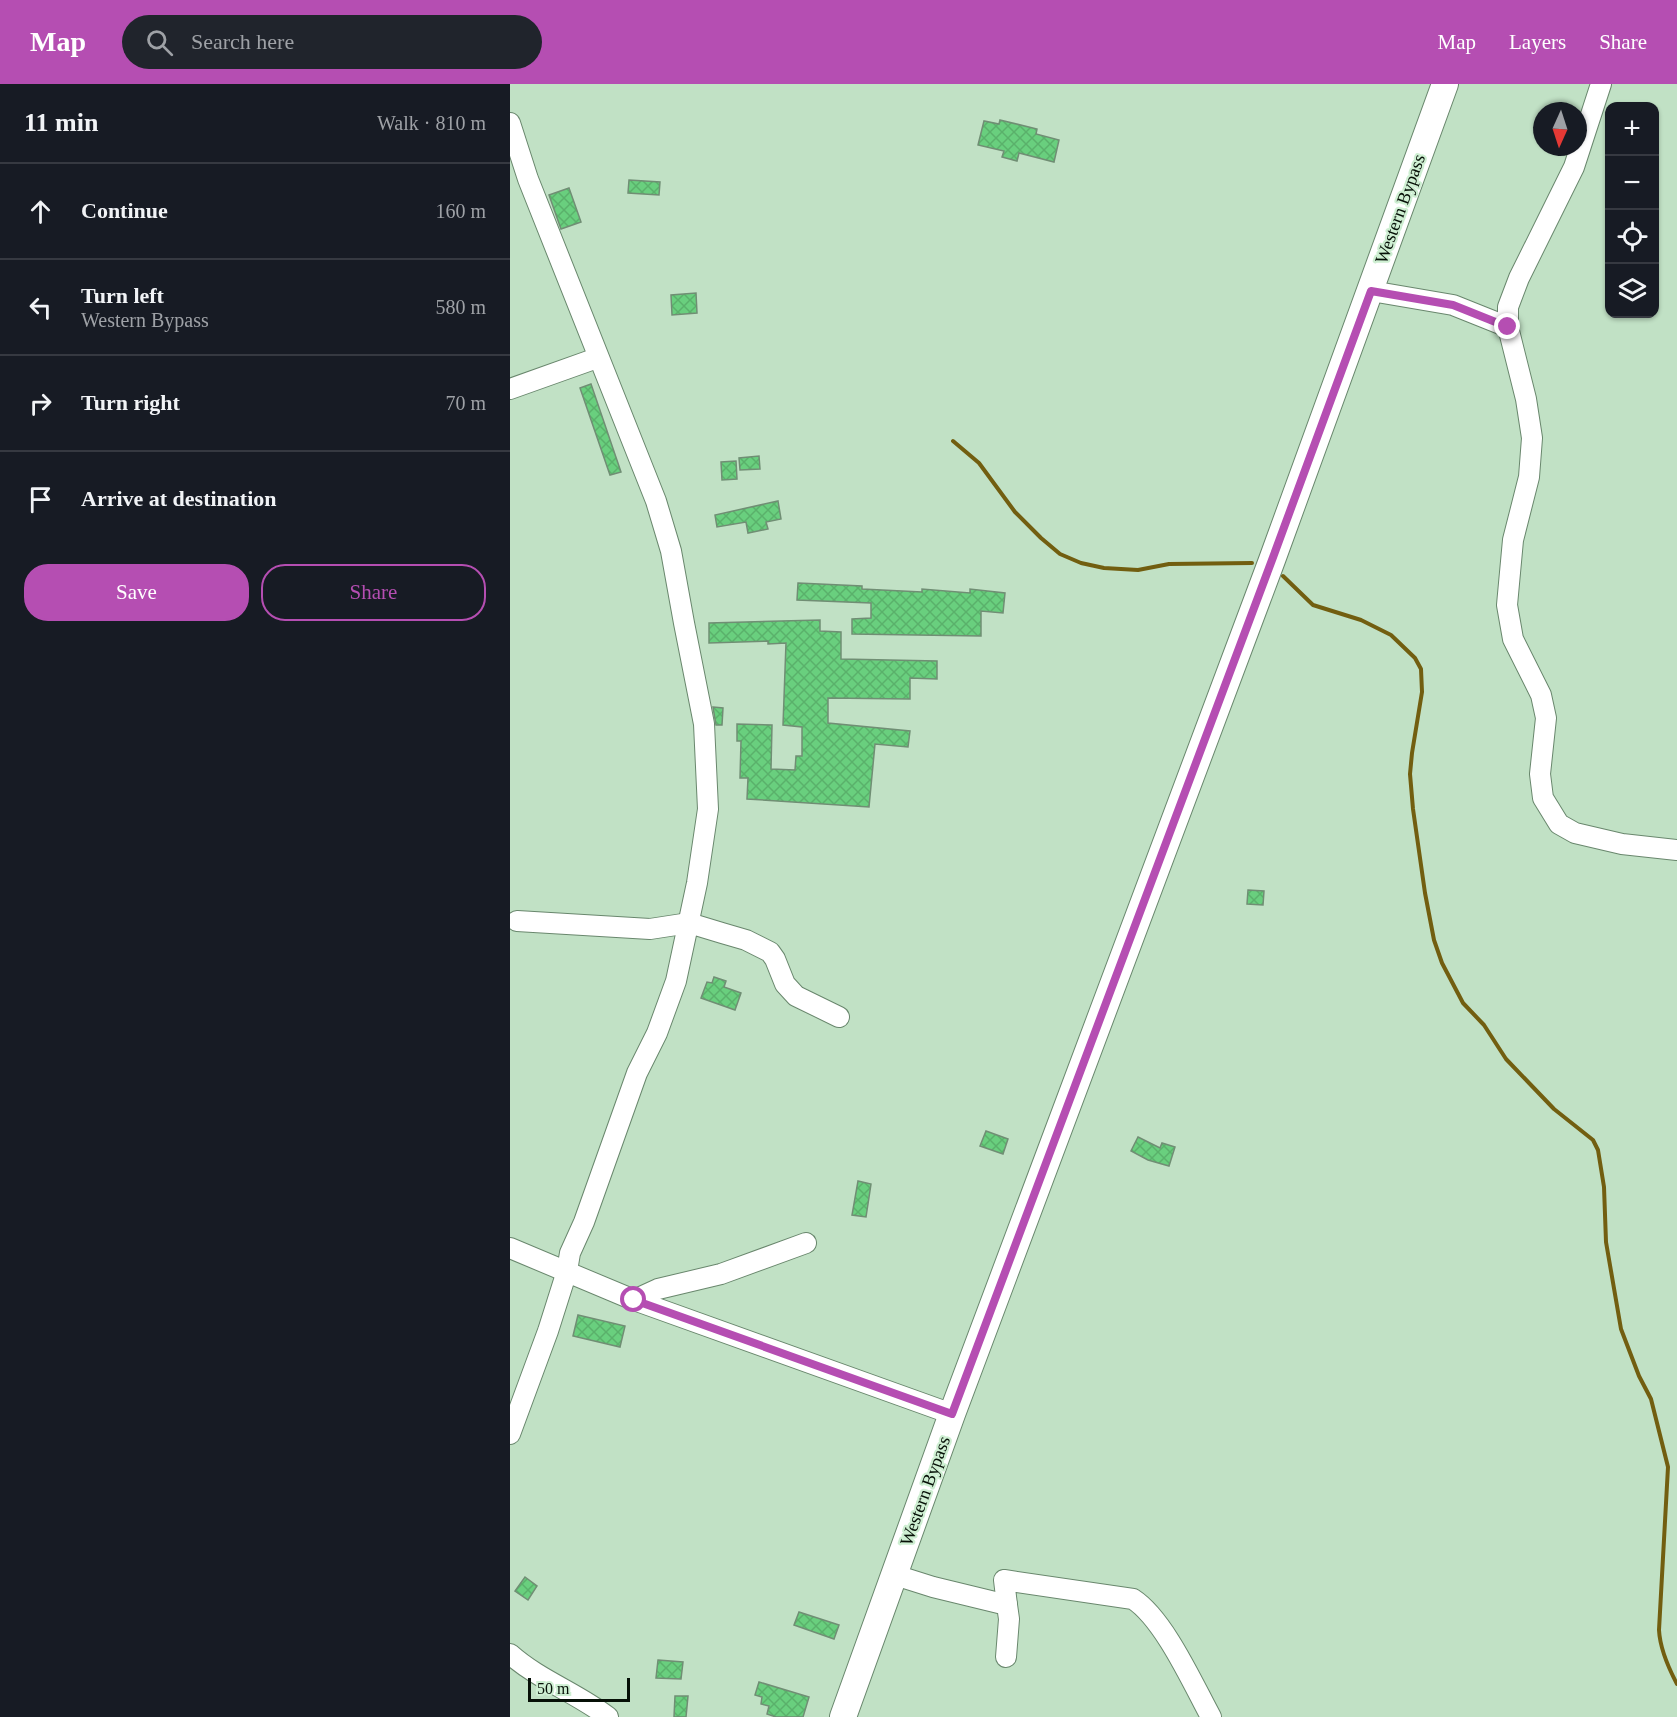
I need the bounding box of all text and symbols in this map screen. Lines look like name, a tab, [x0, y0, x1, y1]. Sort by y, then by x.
search box	[122, 15, 542, 69]
text: Map	[30, 26, 86, 57]
icon: search	[143, 26, 176, 59]
text: Search here	[191, 29, 294, 54]
text: Map	[1438, 30, 1476, 54]
text: Layers	[1509, 30, 1566, 54]
text: Share	[1599, 30, 1647, 54]
north arrow	[1533, 102, 1587, 156]
map controls	[1605, 102, 1659, 318]
button: +	[1605, 102, 1659, 156]
text: 11 min	[24, 108, 98, 137]
text: Walk · 810 m	[377, 112, 486, 134]
street label: Western Bypass	[1371, 152, 1429, 266]
button: −	[1605, 156, 1659, 210]
icon: ahead	[24, 195, 57, 228]
text: Continue	[81, 198, 168, 223]
text: 160 m	[435, 200, 486, 222]
button: locate	[1605, 210, 1659, 264]
button: layers	[1605, 264, 1659, 318]
text: Turn left	[81, 283, 164, 308]
icon: left	[24, 291, 57, 324]
text: 580 m	[435, 296, 486, 318]
text: Western Bypass	[81, 309, 209, 331]
route end	[1494, 313, 1520, 339]
icon: right	[24, 387, 57, 420]
text: Turn right	[81, 390, 180, 415]
text: 70 m	[445, 392, 486, 414]
icon: arrive	[24, 483, 57, 516]
text: Arrive at destination	[81, 486, 277, 511]
button: Save	[24, 564, 249, 621]
button: Share	[261, 564, 486, 621]
route start	[620, 1286, 646, 1312]
street label: Western Bypass	[896, 1434, 954, 1548]
scale bar	[528, 1675, 630, 1702]
text: 50 m	[537, 1680, 569, 1697]

